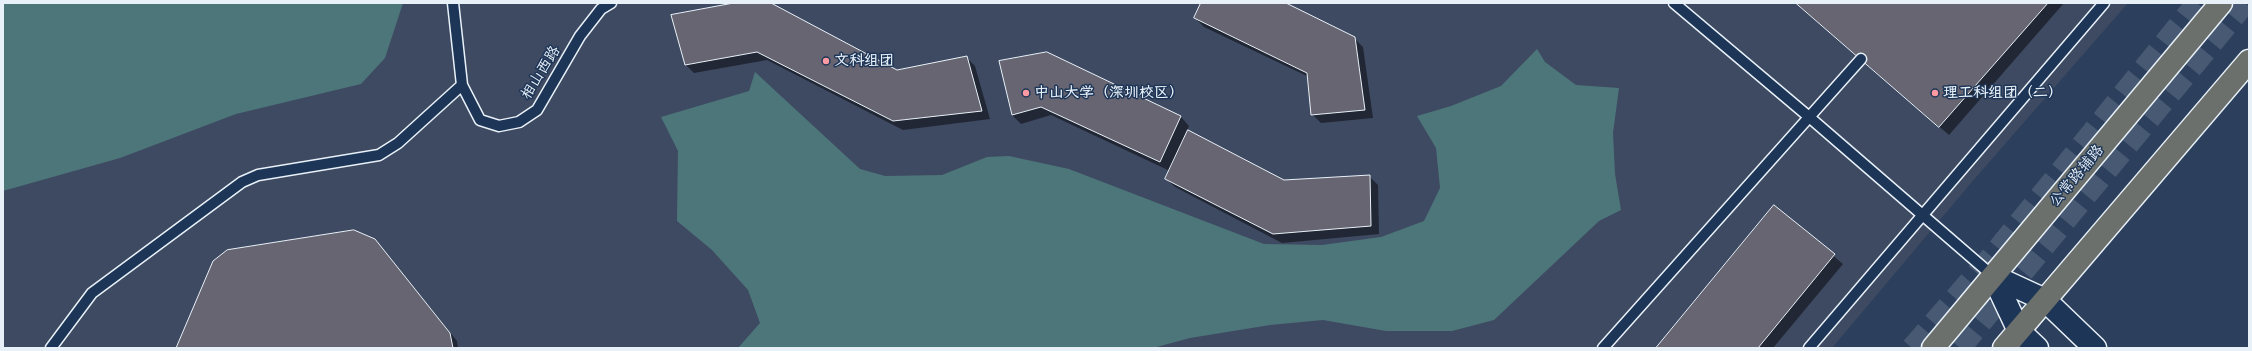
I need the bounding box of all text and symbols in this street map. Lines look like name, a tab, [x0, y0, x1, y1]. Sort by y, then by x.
street label: 相山西路	[517, 43, 565, 103]
place label: 文科组团	[834, 52, 894, 70]
marker: 文科组团	[821, 56, 831, 66]
place label: 中山大学（深圳校区）	[1034, 84, 1184, 102]
place label: 理工科组团（二）	[1943, 84, 2063, 102]
marker: 中山大学（深圳校区）	[1021, 88, 1031, 98]
marker: 理工科组团（二）	[1930, 88, 1940, 98]
street label: 公常路辅路	[2046, 141, 2108, 211]

